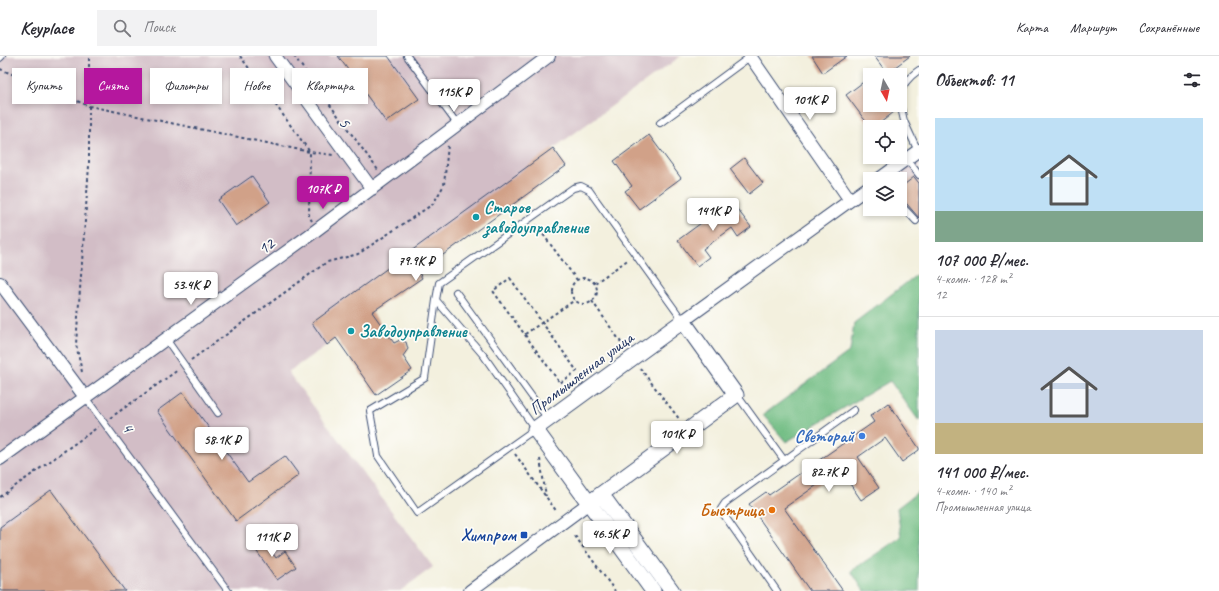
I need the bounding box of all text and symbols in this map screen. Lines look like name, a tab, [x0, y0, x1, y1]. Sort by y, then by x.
search box	[97, 10, 377, 46]
text: Keyplace	[20, 16, 73, 40]
icon: search	[111, 17, 133, 39]
text: Поиск	[143, 18, 175, 37]
text: Карта	[1016, 19, 1048, 36]
text: Маршрут	[1070, 19, 1116, 36]
text: Сохранённые	[1138, 19, 1199, 36]
chip: Купить	[12, 68, 76, 104]
chip: Снять	[84, 68, 142, 104]
chip: Фильтры	[150, 68, 222, 104]
chip: Новое	[230, 68, 284, 104]
chip: Квартира	[292, 68, 368, 104]
north arrow	[863, 68, 907, 112]
map controls	[863, 68, 907, 216]
icon: filters	[1181, 69, 1203, 91]
text: Объектов: 11	[935, 70, 1014, 91]
pin: 115K ₽	[421, 79, 487, 113]
text: 115K ₽	[437, 84, 471, 100]
pin: 101K ₽	[777, 87, 843, 121]
text: 101K ₽	[793, 92, 827, 108]
street label: 5	[334, 113, 356, 133]
button: locate	[863, 120, 907, 164]
icon: home	[1033, 144, 1105, 216]
button: layers	[863, 172, 907, 216]
pin: 107K ₽	[290, 176, 356, 210]
text: 107K ₽	[306, 181, 340, 197]
place label: Старое заводоуправление	[482, 197, 590, 239]
pin: 141K ₽	[680, 198, 746, 232]
text: 141K ₽	[696, 203, 730, 219]
marker: Старое заводоуправление	[471, 212, 481, 222]
street label: 12	[254, 233, 280, 259]
pin: 79.9K ₽	[379, 248, 453, 282]
text: 107 000 ₽/мес.	[935, 250, 1028, 271]
text: 79.9K ₽	[398, 253, 434, 269]
text: 4-комн. · 128 m²	[935, 271, 1011, 287]
pin: 53.4K ₽	[154, 272, 228, 306]
text: 53.4K ₽	[173, 277, 209, 293]
text: 12	[935, 287, 947, 303]
place label: Заводоуправление	[359, 321, 468, 342]
marker: Заводоуправление	[346, 326, 356, 336]
street label: Промышленная улица	[525, 326, 639, 419]
icon: home	[1033, 356, 1105, 428]
street label: 4	[117, 418, 140, 439]
pin: 101K ₽	[644, 421, 710, 455]
text: 101K ₽	[660, 426, 694, 442]
place label: Светорай	[795, 426, 856, 447]
pin: 58.1K ₽	[185, 427, 259, 461]
marker: Светорай	[857, 431, 867, 441]
text: 58.1K ₽	[204, 432, 240, 448]
pin: 82.7K ₽	[792, 459, 866, 493]
text: 141 000 ₽/мес.	[935, 462, 1028, 483]
text: 82.7K ₽	[811, 464, 847, 480]
text: 4-комн. · 140 m²	[935, 483, 1011, 499]
text: Промышленная улица	[935, 499, 1031, 515]
place label: Быстрица	[700, 500, 766, 521]
marker: Быстрица	[767, 505, 777, 515]
pin: 46.5K ₽	[573, 521, 647, 555]
pin: 111K ₽	[239, 524, 305, 558]
place label: Химпром	[461, 525, 518, 546]
text: 46.5K ₽	[592, 526, 628, 542]
text: 111K ₽	[255, 529, 289, 545]
marker: Химпром	[519, 530, 529, 540]

